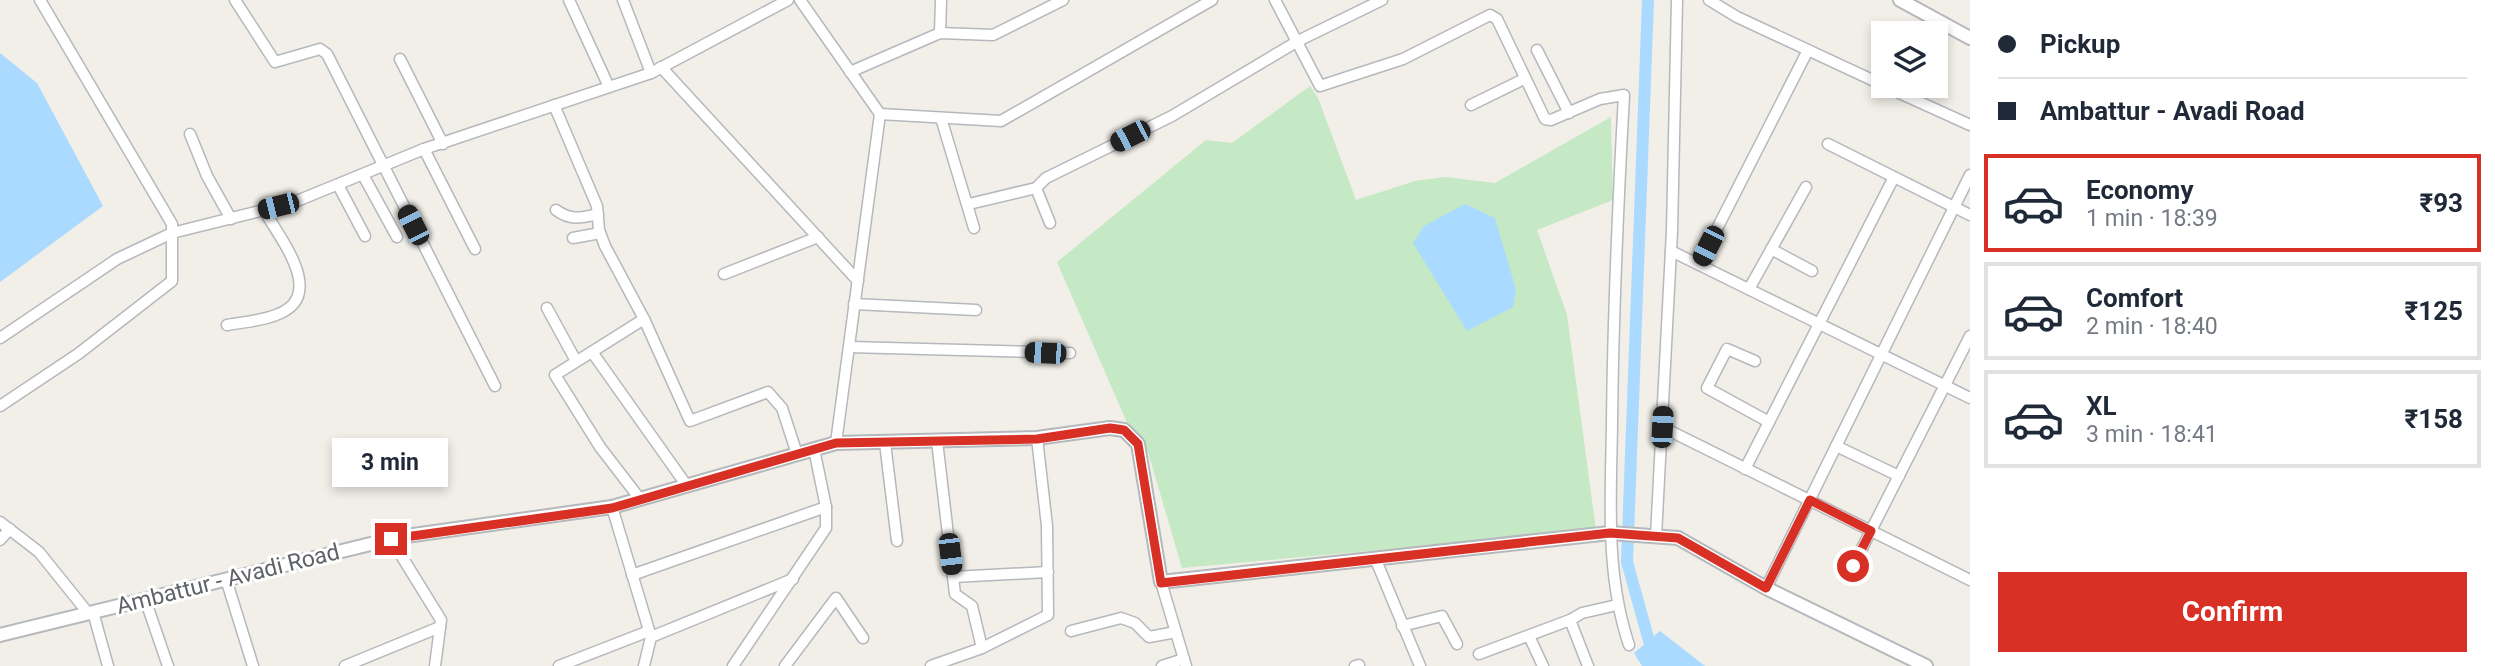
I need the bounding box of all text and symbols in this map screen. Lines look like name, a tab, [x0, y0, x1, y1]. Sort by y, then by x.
map controls	[1871, 21, 1948, 98]
button: layers	[1871, 21, 1948, 98]
text: Pickup	[2040, 29, 2120, 59]
text: Ambattur - Avadi Road	[2040, 96, 2305, 126]
car	[1107, 117, 1154, 155]
icon: car	[2002, 172, 2065, 235]
text: Economy	[2086, 175, 2193, 205]
text: ₹93	[2419, 188, 2463, 218]
car	[256, 191, 301, 221]
car	[395, 202, 432, 248]
text: 1 min · 18:39	[2086, 205, 2218, 232]
car	[1690, 223, 1727, 269]
icon: car	[2002, 280, 2065, 343]
text: Comfort	[2086, 283, 2183, 313]
text: ₹125	[2405, 296, 2463, 326]
text: 2 min · 18:40	[2086, 313, 2218, 340]
car	[1024, 342, 1067, 364]
icon: car	[2002, 388, 2065, 451]
text: XL	[2086, 391, 2117, 421]
text: ₹158	[2405, 404, 2463, 434]
car	[1651, 405, 1674, 449]
text: 3 min · 18:41	[2086, 421, 2218, 448]
callout: 3 min	[333, 438, 449, 486]
text: 3 min	[361, 449, 419, 476]
route end	[375, 523, 407, 555]
car	[938, 532, 963, 576]
street label: Ambattur - Avadi Road	[114, 538, 342, 620]
route start	[1837, 550, 1869, 582]
button: Confirm	[1998, 572, 2467, 652]

